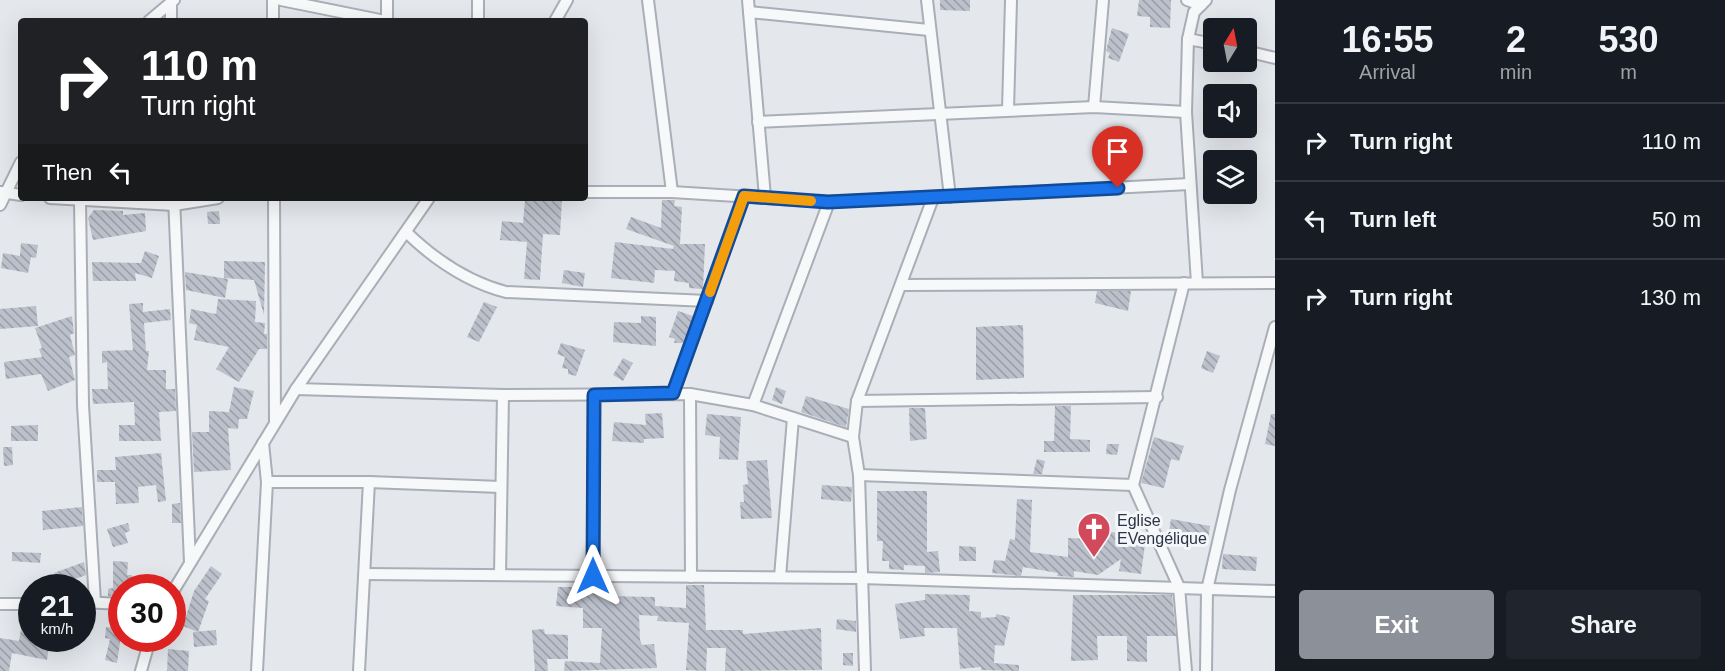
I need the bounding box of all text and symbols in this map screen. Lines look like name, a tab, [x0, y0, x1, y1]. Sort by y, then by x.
north arrow	[1203, 18, 1257, 72]
map controls	[1203, 18, 1257, 204]
text: 16:55	[1341, 19, 1433, 60]
text: 2	[1506, 19, 1526, 60]
text: 530	[1598, 19, 1659, 60]
icon: right	[42, 42, 120, 120]
text: 110 m	[141, 42, 258, 89]
text: Arrival	[1359, 61, 1416, 83]
text: min	[1500, 61, 1532, 83]
text: m	[1620, 61, 1637, 83]
button: sound	[1203, 84, 1257, 138]
text: Turn right	[141, 91, 256, 121]
pin	[1092, 126, 1143, 188]
icon: right	[1299, 126, 1332, 159]
text: Turn right	[1350, 129, 1452, 154]
text: 110 m	[1641, 129, 1701, 154]
icon: arrive	[1101, 135, 1134, 168]
button: layers	[1203, 150, 1257, 204]
icon: left	[104, 156, 137, 189]
text: Then	[42, 160, 92, 185]
icon: left	[1299, 204, 1332, 237]
text: Turn left	[1350, 207, 1436, 232]
text: 50 m	[1652, 207, 1701, 232]
icon: right	[1299, 282, 1332, 315]
text: Turn right	[1350, 285, 1452, 310]
text: 130 m	[1640, 285, 1701, 310]
church icon: Eglise EVengélique	[1076, 511, 1112, 558]
place label: Eglise EVengélique	[1117, 512, 1207, 547]
position arrow	[561, 544, 625, 608]
speed limit sign: 30	[108, 574, 186, 652]
text: 21	[40, 589, 74, 622]
button: Exit	[1299, 590, 1494, 659]
button: Share	[1506, 590, 1701, 659]
text: km/h	[41, 620, 73, 637]

